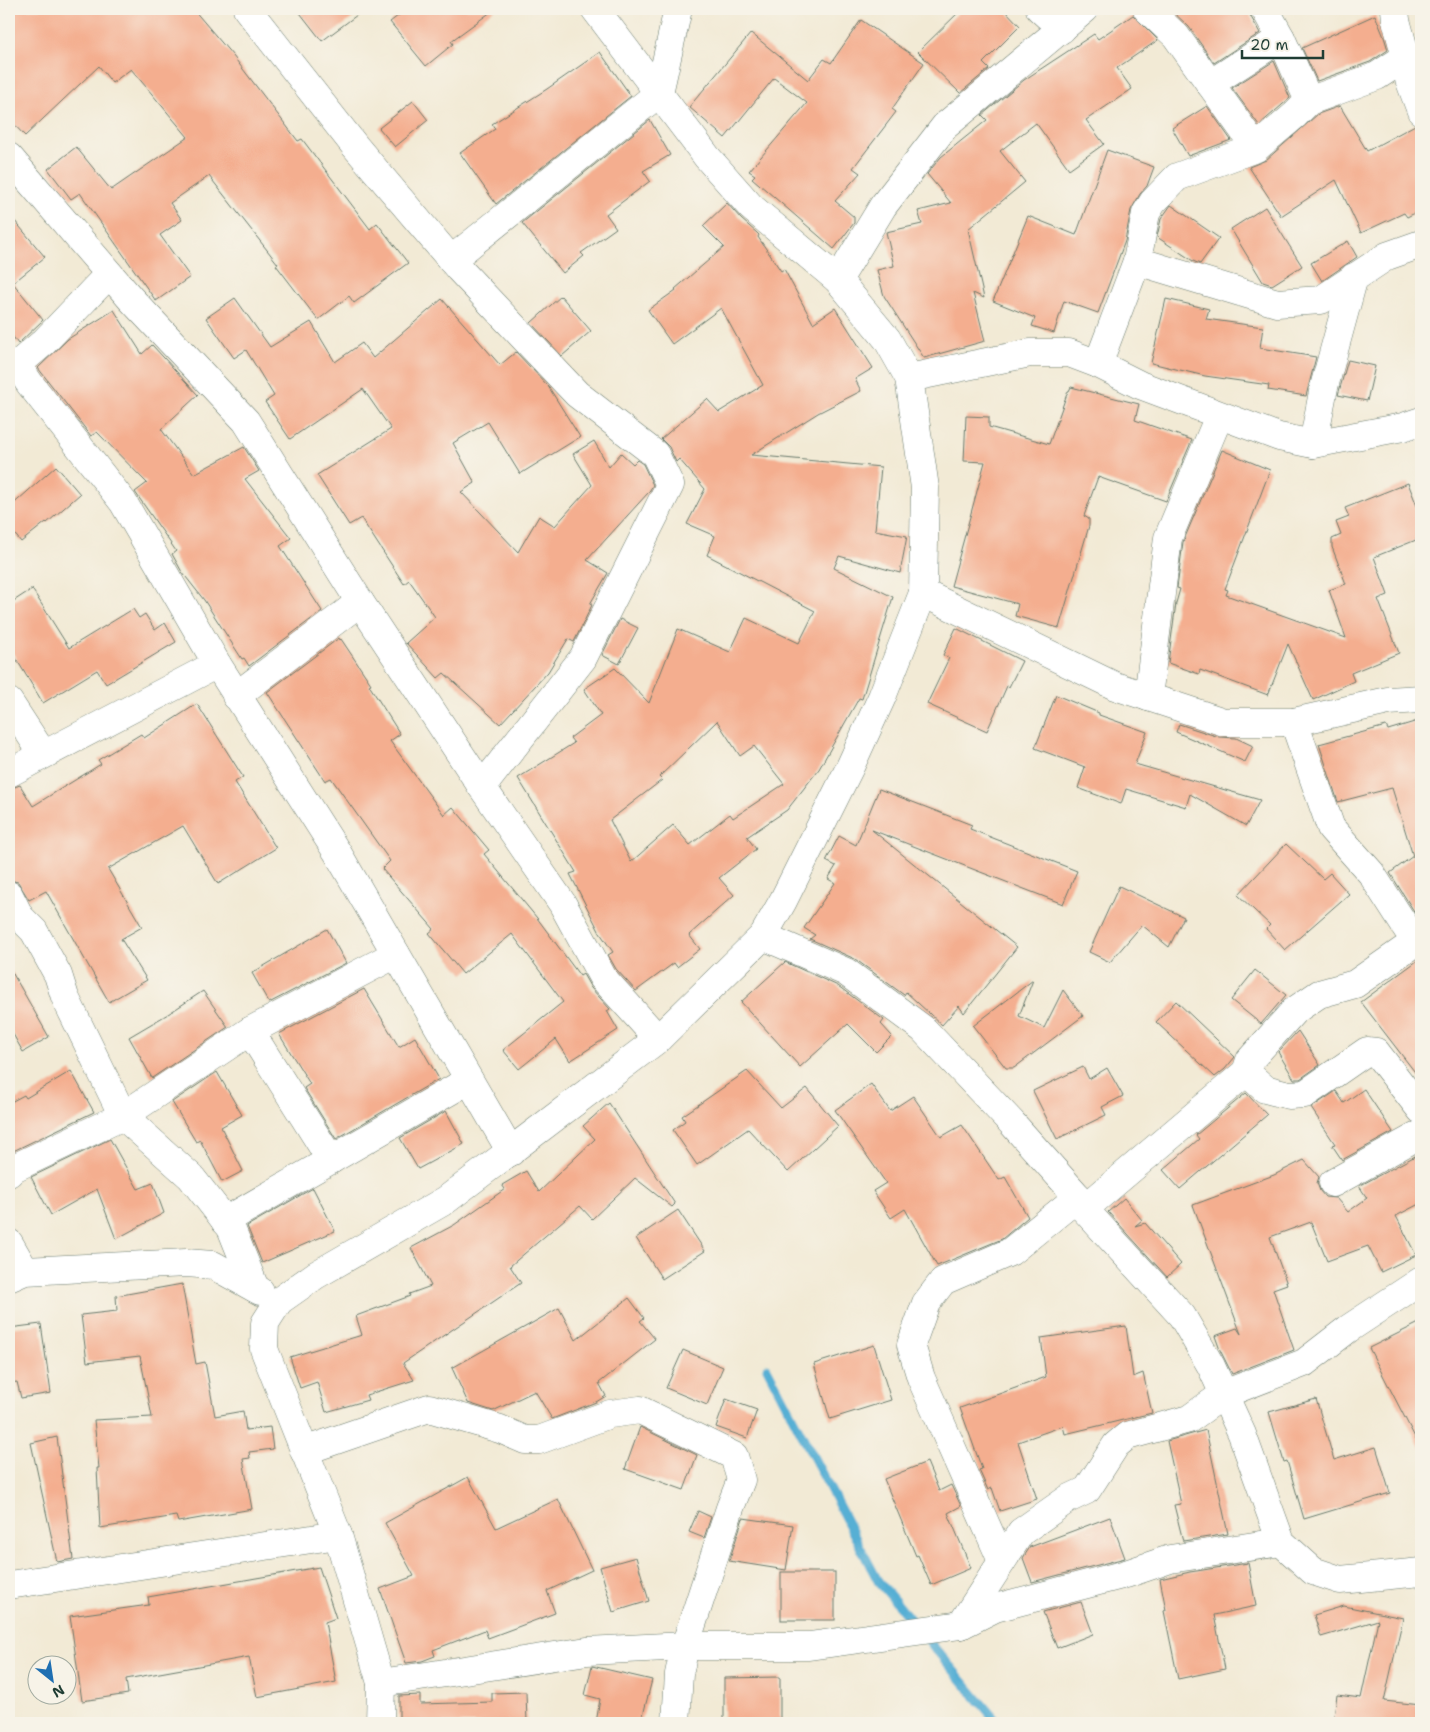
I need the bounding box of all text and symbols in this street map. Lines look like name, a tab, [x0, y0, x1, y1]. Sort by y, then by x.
scale bar	[1242, 28, 1324, 60]
text: 20 m	[1250, 35, 1289, 55]
north arrow	[28, 1654, 78, 1704]
text: N	[49, 1681, 68, 1702]

